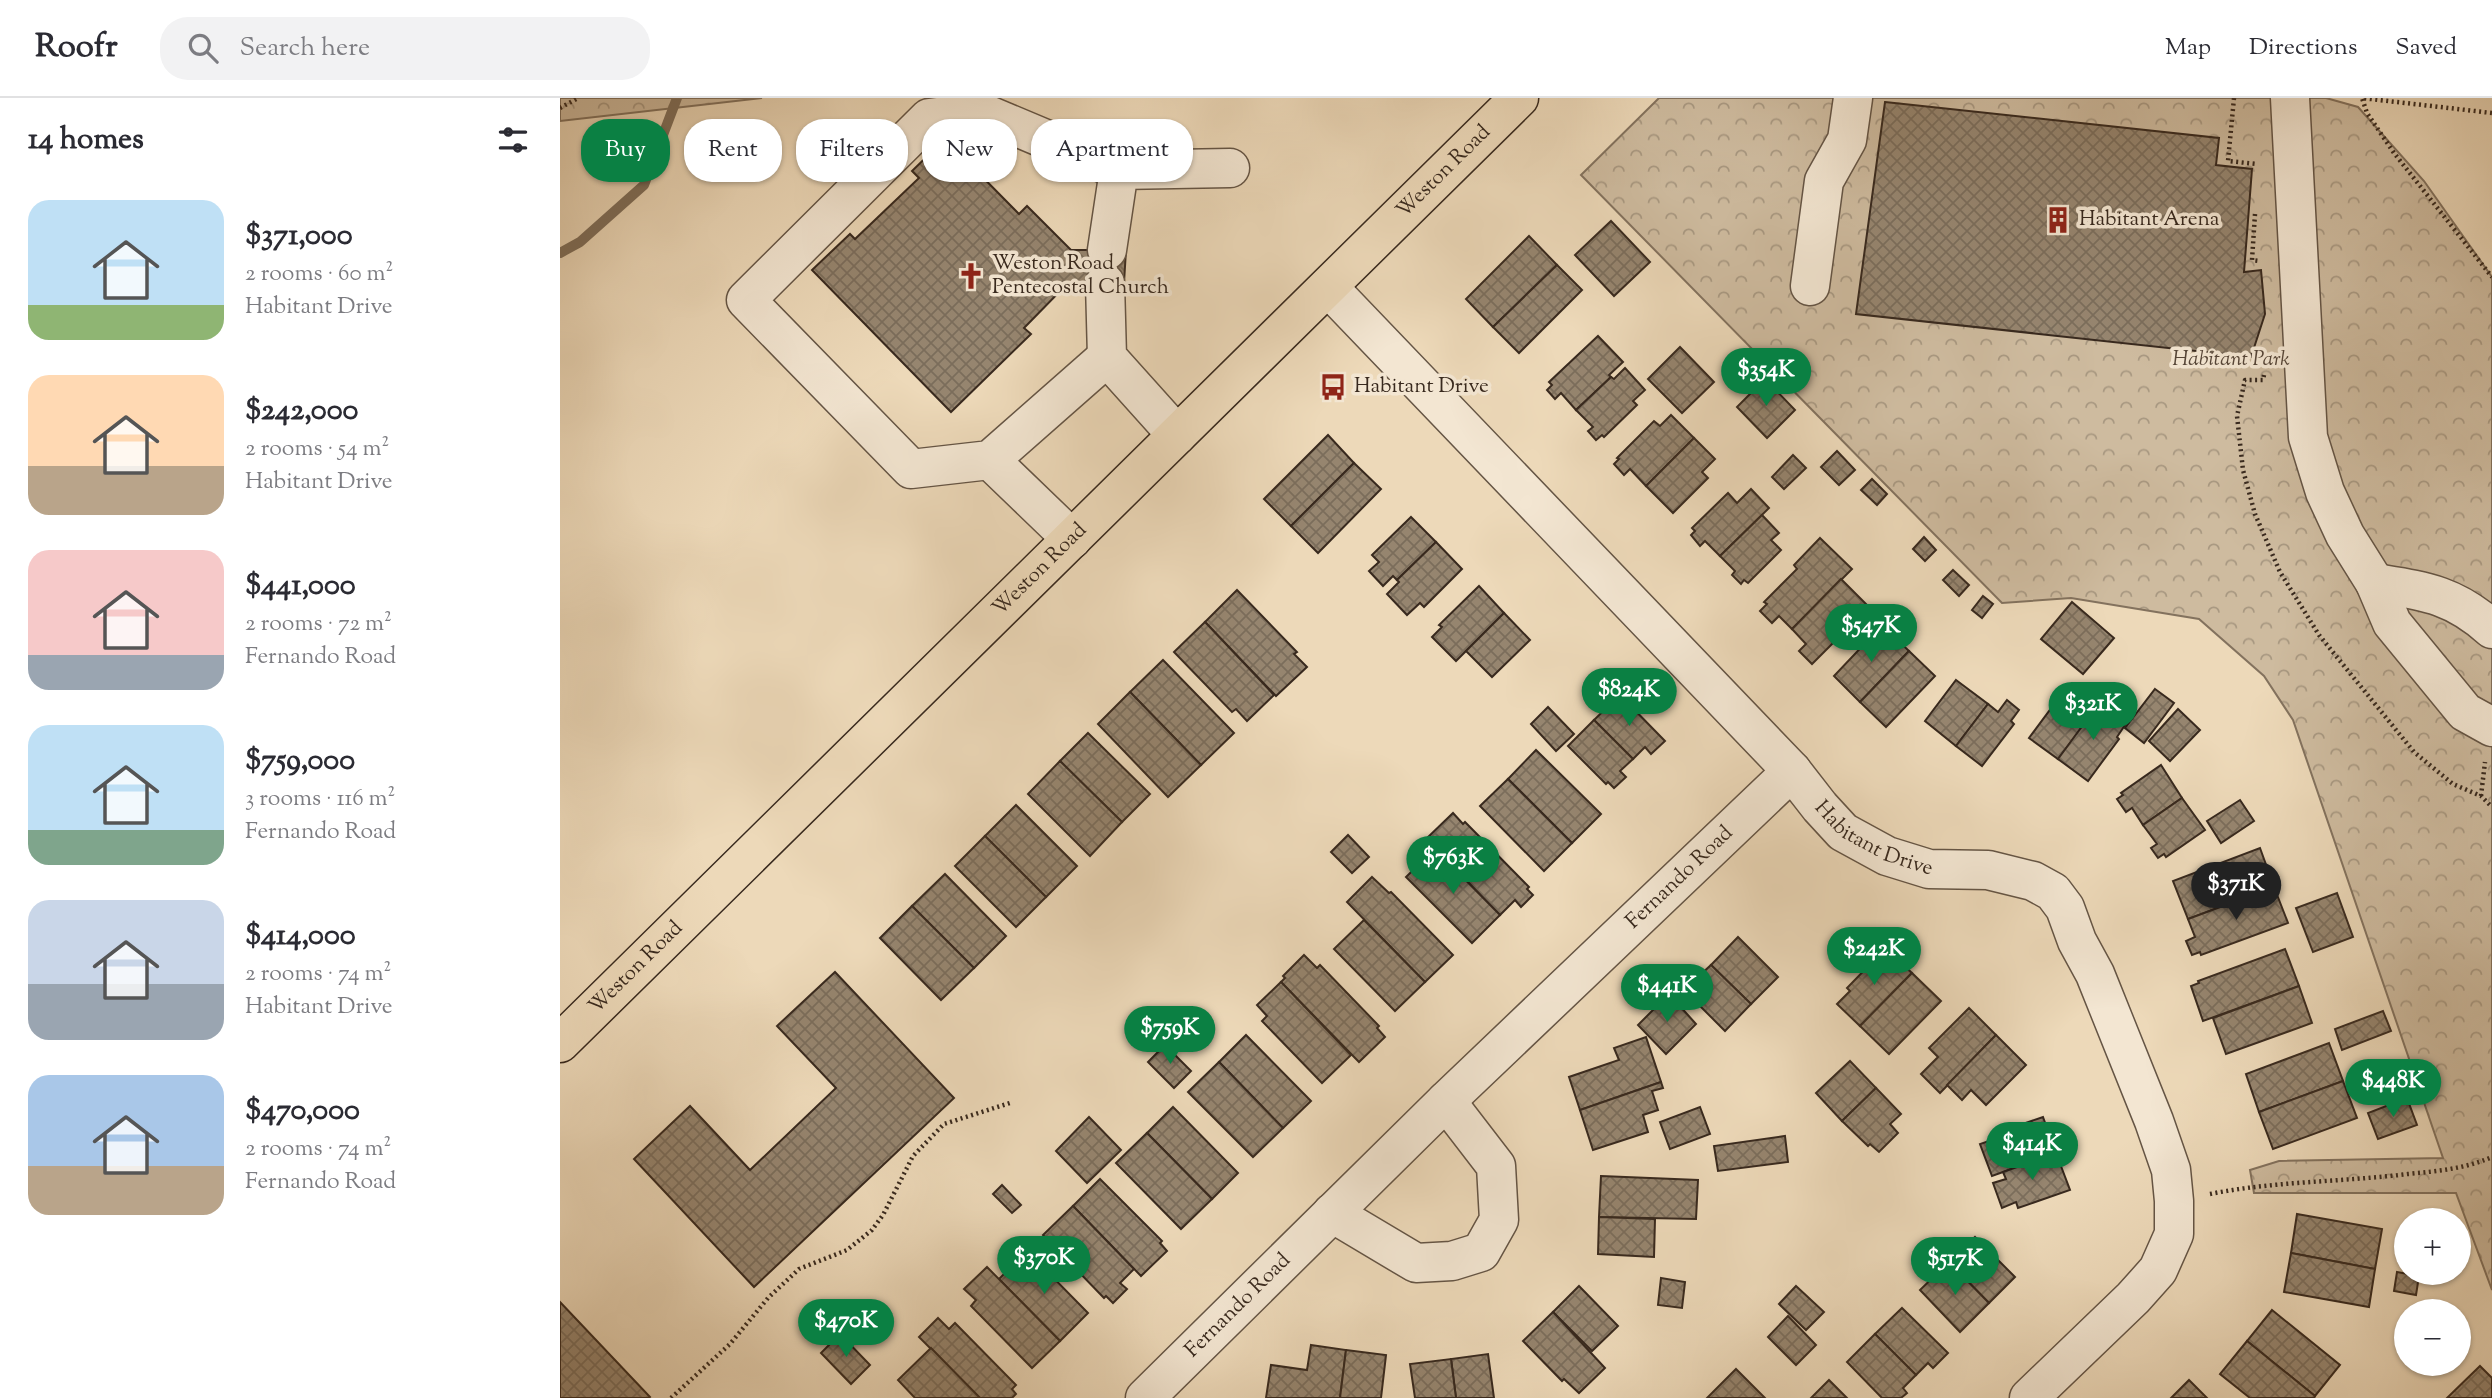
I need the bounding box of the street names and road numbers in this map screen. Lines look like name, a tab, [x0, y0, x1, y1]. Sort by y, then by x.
street label: Weston Road	[1390, 118, 1498, 226]
street label: Weston Road	[986, 516, 1094, 623]
street label: Habitant Drive	[1807, 794, 1937, 884]
street label: Fernando Road	[1619, 819, 1740, 937]
street label: Weston Road	[582, 914, 690, 1021]
street label: Fernando Road	[1179, 1247, 1298, 1365]

